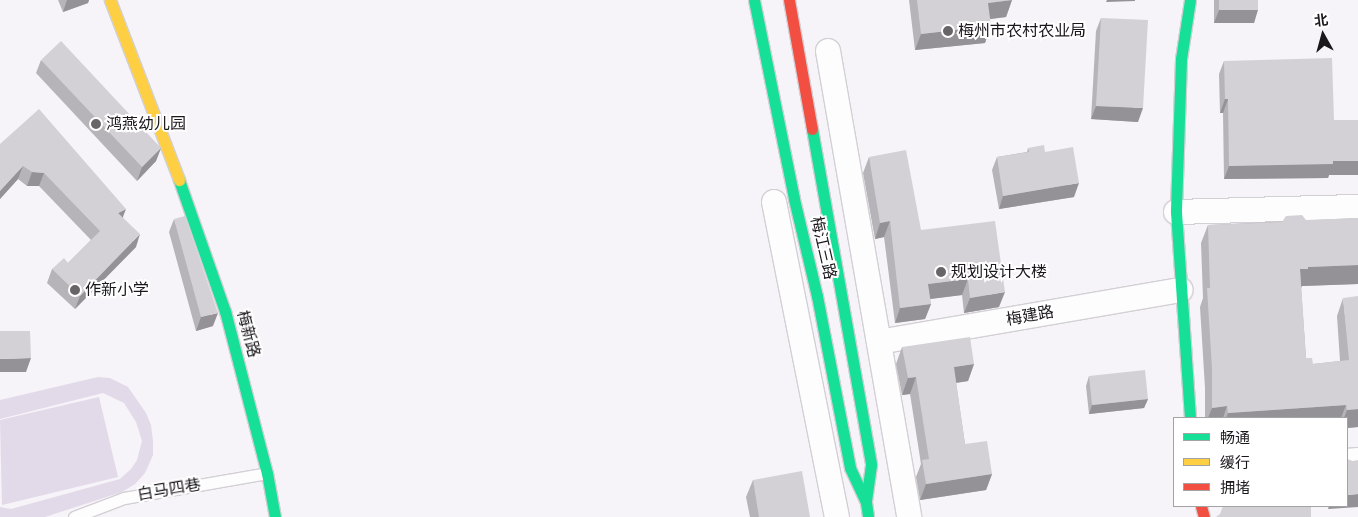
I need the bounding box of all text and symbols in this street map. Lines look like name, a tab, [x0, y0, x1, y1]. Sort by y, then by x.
north arrow	[1298, 10, 1348, 60]
text: 北	[1313, 11, 1329, 29]
place label: 梅州市农村农业局	[958, 21, 1086, 41]
marker: 梅州市农村农业局	[942, 25, 954, 37]
place label: 鸿燕幼儿园	[106, 114, 186, 134]
marker: 鸿燕幼儿园	[90, 118, 102, 130]
street label: 梅江三路	[806, 215, 840, 281]
place label: 规划设计大楼	[951, 262, 1047, 282]
marker: 规划设计大楼	[935, 266, 947, 278]
place label: 作新小学	[85, 280, 149, 300]
marker: 作新小学	[69, 284, 81, 296]
street label: 梅建路	[1005, 302, 1055, 330]
street label: 梅新路	[233, 308, 263, 360]
legend	[1173, 417, 1348, 507]
text: 畅通	[1220, 429, 1250, 446]
text: 缓行	[1220, 454, 1250, 471]
street label: 白马四巷	[136, 475, 202, 505]
text: 拥堵	[1220, 479, 1250, 496]

